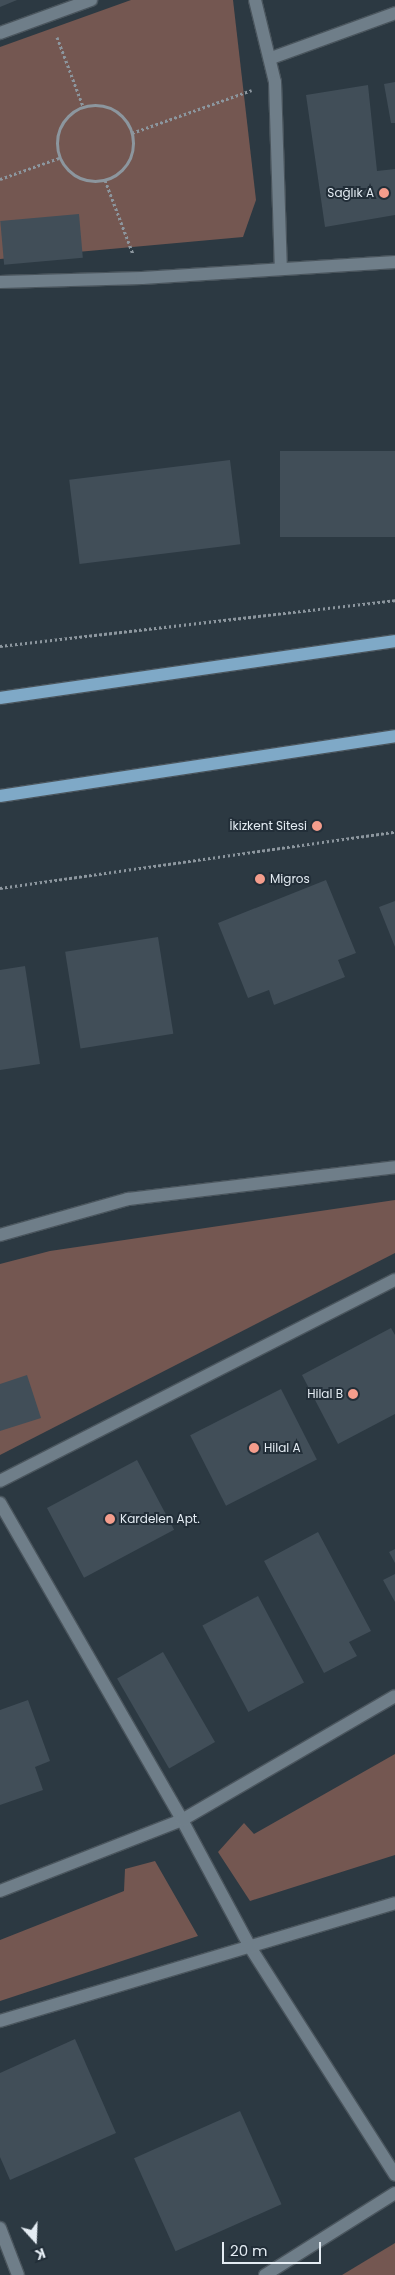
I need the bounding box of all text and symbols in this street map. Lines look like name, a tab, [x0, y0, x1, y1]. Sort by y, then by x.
place label: Sağlık A	[327, 186, 374, 200]
marker: Sağlık A	[378, 187, 390, 199]
place label: İkizkent Sitesi	[230, 819, 307, 833]
marker: İkizkent Sitesi	[311, 820, 323, 832]
place label: Migros	[270, 872, 310, 886]
marker: Migros	[254, 873, 266, 885]
place label: Hilal B	[307, 1387, 343, 1401]
marker: Hilal B	[347, 1388, 359, 1400]
place label: Hilal A	[264, 1441, 301, 1455]
marker: Hilal A	[248, 1442, 260, 1454]
place label: Kardelen Apt.	[120, 1512, 200, 1526]
marker: Kardelen Apt.	[104, 1513, 116, 1525]
north arrow	[10, 2215, 60, 2265]
scale bar	[225, 2232, 324, 2264]
text: 20 m	[230, 2240, 268, 2261]
text: K	[32, 2243, 48, 2265]

